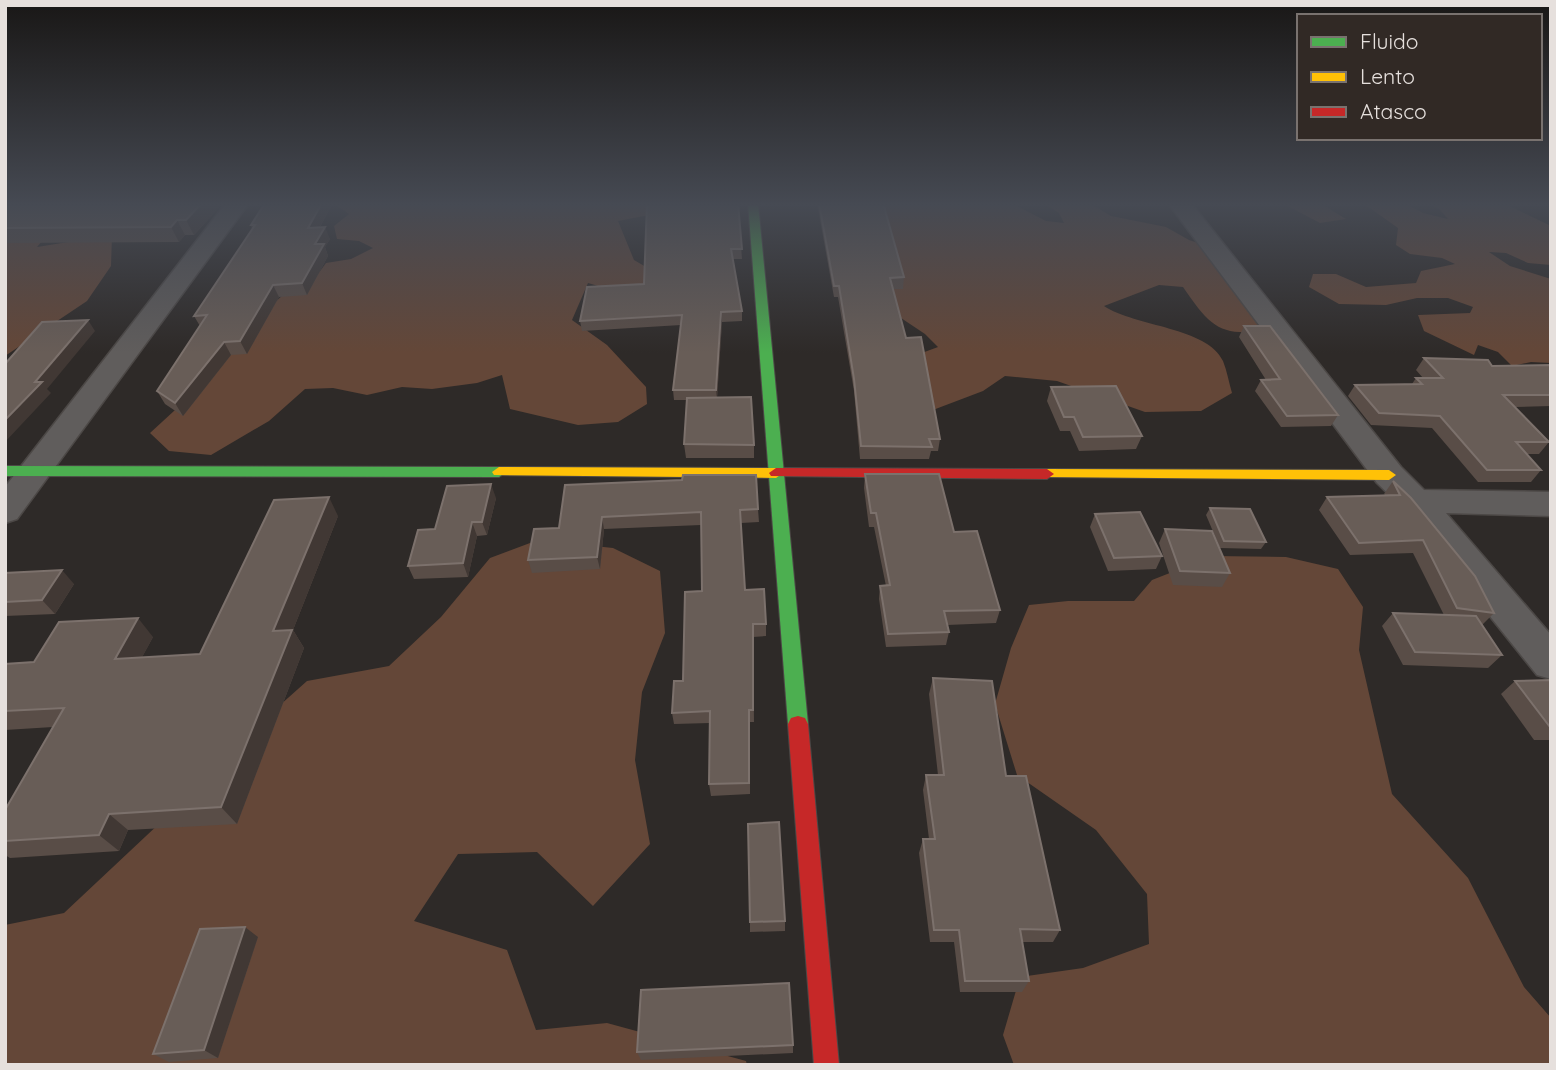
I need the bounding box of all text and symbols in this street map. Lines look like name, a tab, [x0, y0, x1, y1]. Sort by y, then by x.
legend	[1297, 14, 1542, 140]
text: Fluido	[1360, 28, 1418, 54]
text: Lento	[1360, 63, 1415, 89]
text: Atasco	[1360, 98, 1427, 124]

